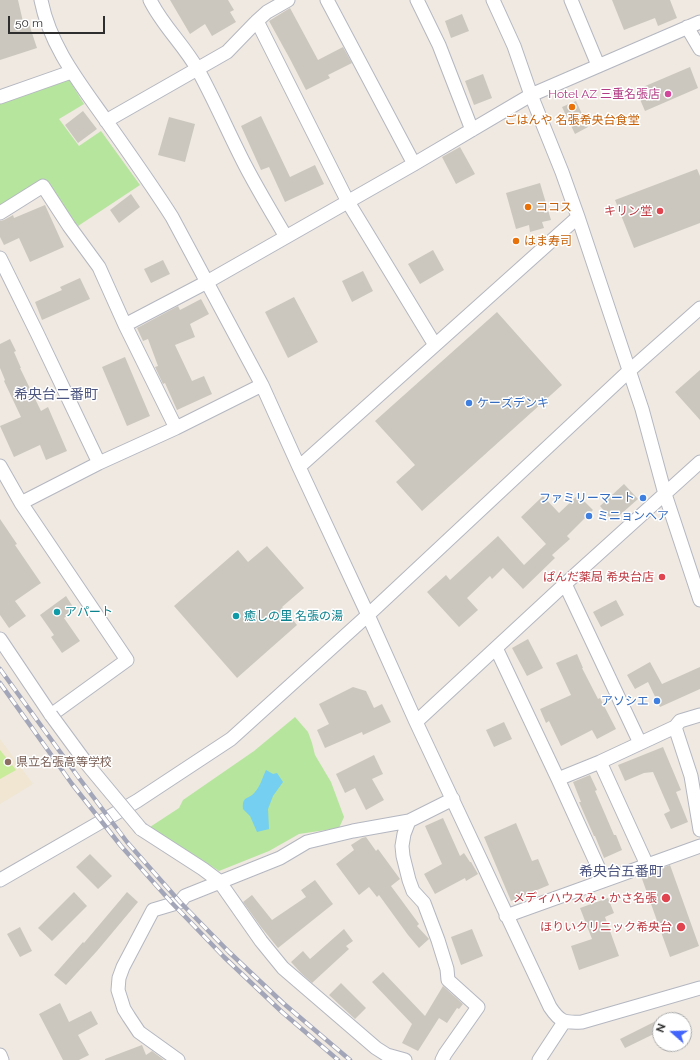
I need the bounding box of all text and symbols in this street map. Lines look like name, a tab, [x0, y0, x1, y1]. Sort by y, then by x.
scale bar	[10, 8, 107, 34]
text: 50 m	[15, 16, 43, 30]
place label: Hotel AZ 三重名張店	[548, 87, 660, 101]
marker: Hotel AZ 三重名張店	[663, 89, 673, 99]
marker: ごはんや 名張希央台食堂	[567, 102, 577, 112]
place label: ごはんや 名張希央台食堂	[504, 113, 640, 127]
place label: ココス	[536, 200, 572, 214]
marker: ココス	[523, 202, 533, 212]
place label: キリン堂	[604, 204, 652, 218]
marker: キリン堂	[655, 206, 665, 216]
place label: はま寿司	[524, 234, 572, 248]
marker: はま寿司	[511, 236, 521, 246]
district label: 希央台二番町	[14, 387, 98, 403]
place label: ケーズデンキ	[477, 396, 549, 410]
marker: ケーズデンキ	[464, 398, 474, 408]
place label: ファミリーマート	[539, 491, 635, 505]
marker: ファミリーマート	[638, 493, 648, 503]
place label: ミニョンヘア	[597, 509, 669, 523]
marker: ミニョンヘア	[584, 511, 594, 521]
place label: ぱんだ薬局 希央台店	[543, 570, 654, 584]
marker: ぱんだ薬局 希央台店	[657, 572, 667, 582]
place label: アパート	[65, 605, 113, 619]
marker: アパート	[52, 607, 62, 617]
place label: 癒しの里 名張の湯	[244, 609, 343, 623]
marker: 癒しの里 名張の湯	[231, 611, 241, 621]
place label: アソシエ	[601, 694, 649, 708]
marker: アソシエ	[652, 696, 662, 706]
place label: 県立名張高等学校	[16, 755, 112, 769]
marker: 県立名張高等学校	[3, 757, 13, 767]
district label: 希央台五番町	[579, 864, 663, 880]
place label: メディハウスみ・かさ名張	[513, 891, 657, 905]
marker: メディハウスみ・かさ名張	[660, 892, 672, 904]
place label: ほりいクリニック希央台	[540, 920, 672, 934]
marker: ほりいクリニック希央台	[675, 921, 687, 933]
north arrow	[652, 1012, 692, 1052]
text: N	[654, 1022, 669, 1034]

